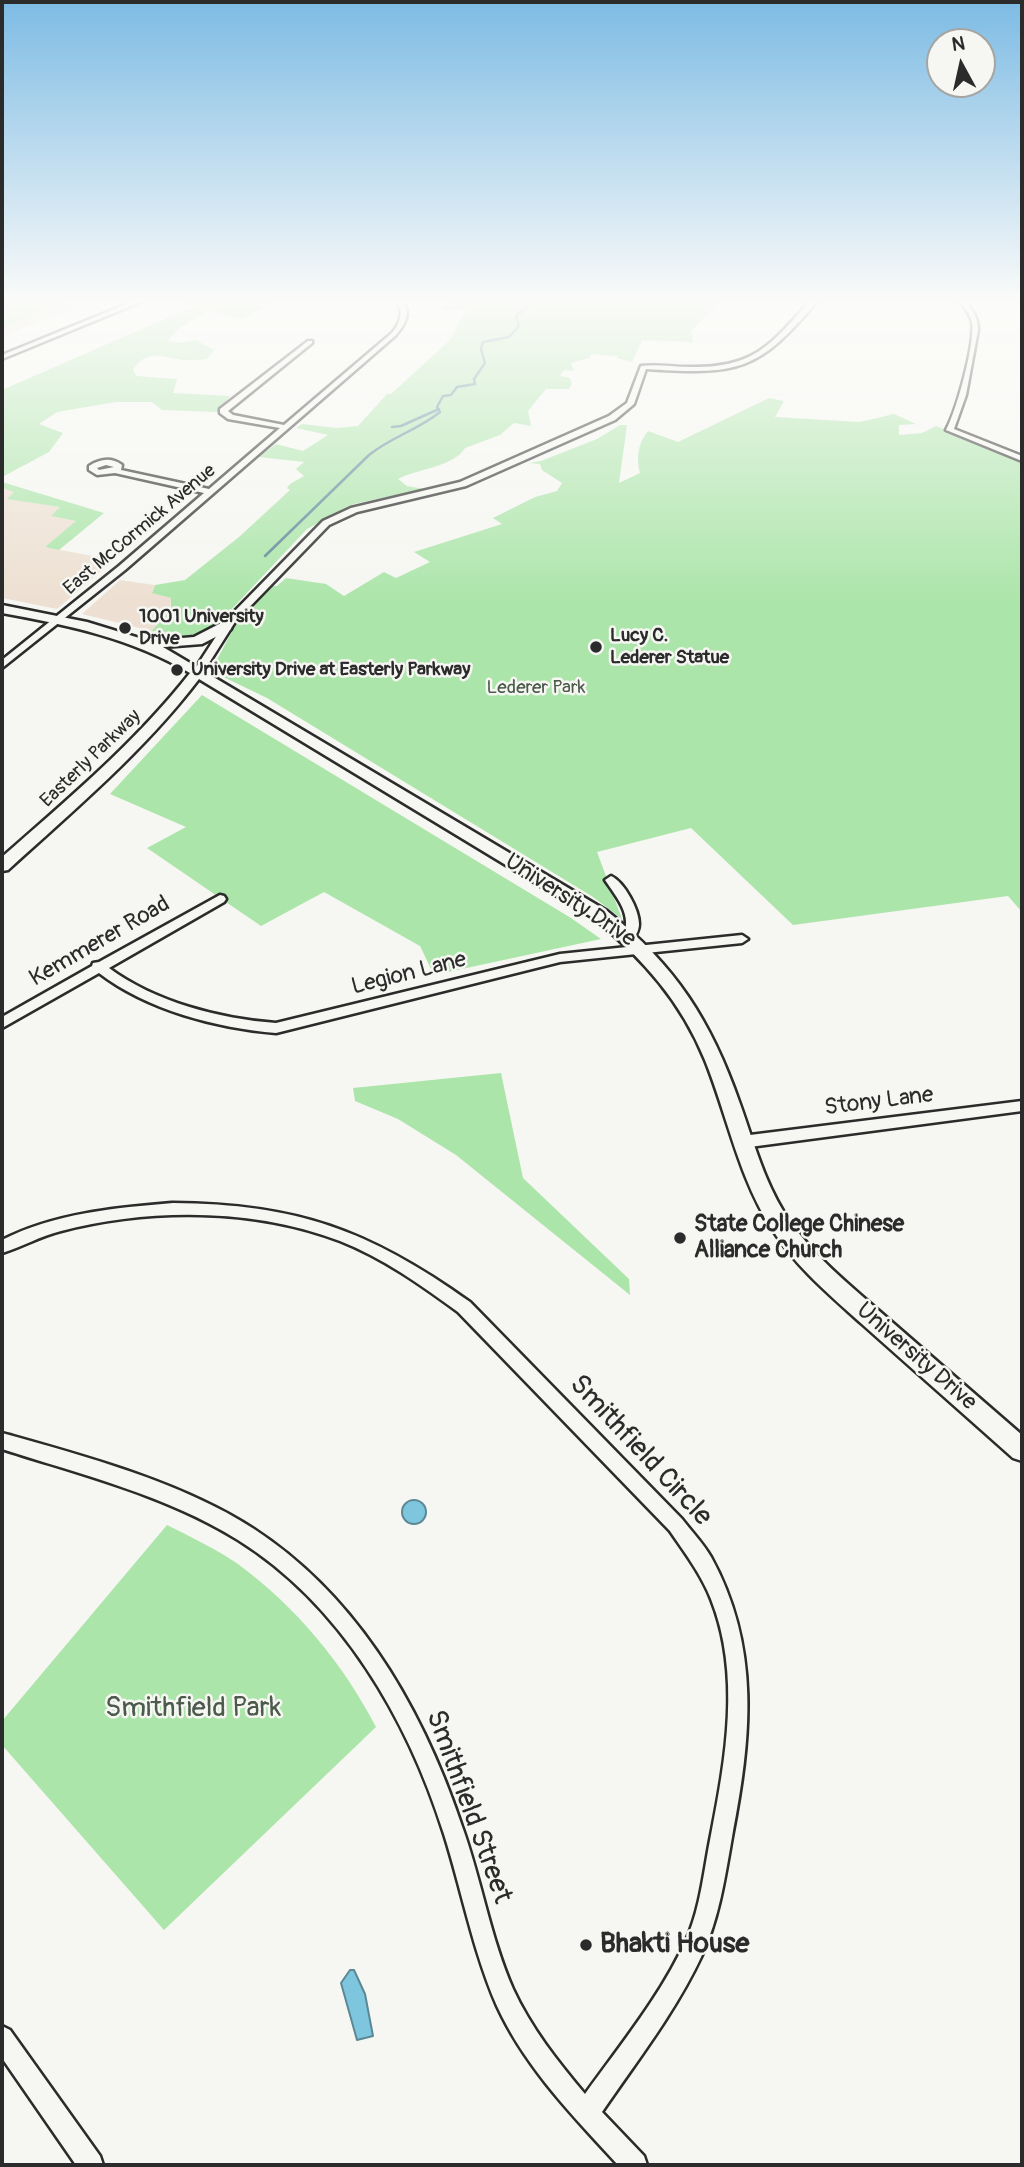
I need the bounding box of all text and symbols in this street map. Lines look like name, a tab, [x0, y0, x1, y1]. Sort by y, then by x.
north arrow	[926, 28, 996, 98]
text: N	[950, 31, 966, 57]
street label: East McCormick Avenue	[59, 460, 221, 600]
place label: 1001 University Drive	[139, 606, 264, 650]
marker: 1001 University Drive	[117, 620, 133, 636]
place label: Lucy C. Lederer Statue	[610, 625, 729, 669]
marker: Lucy C. Lederer Statue	[588, 639, 604, 655]
place label: University Drive at Easterly Parkway	[191, 659, 470, 681]
marker: University Drive at Easterly Parkway	[169, 662, 185, 678]
park label: Lederer Park	[487, 677, 585, 699]
street label: Easterly Parkway	[36, 705, 146, 813]
street label: University Drive	[499, 848, 641, 954]
street label: Kemmerer Road	[25, 891, 175, 993]
street label: Legion Lane	[349, 946, 469, 1002]
street label: Stony Lane	[823, 1082, 935, 1122]
place label: State College Chinese Alliance Church	[694, 1211, 904, 1265]
marker: State College Chinese Alliance Church	[672, 1230, 688, 1246]
street label: University Drive	[850, 1297, 982, 1417]
street label: Smithfield Circle	[562, 1369, 718, 1533]
park label: Smithfield Park	[105, 1692, 281, 1726]
street label: Smithfield Street	[417, 1706, 519, 1908]
place label: Bhakti House	[600, 1928, 749, 1962]
marker: Bhakti House	[578, 1937, 594, 1953]

